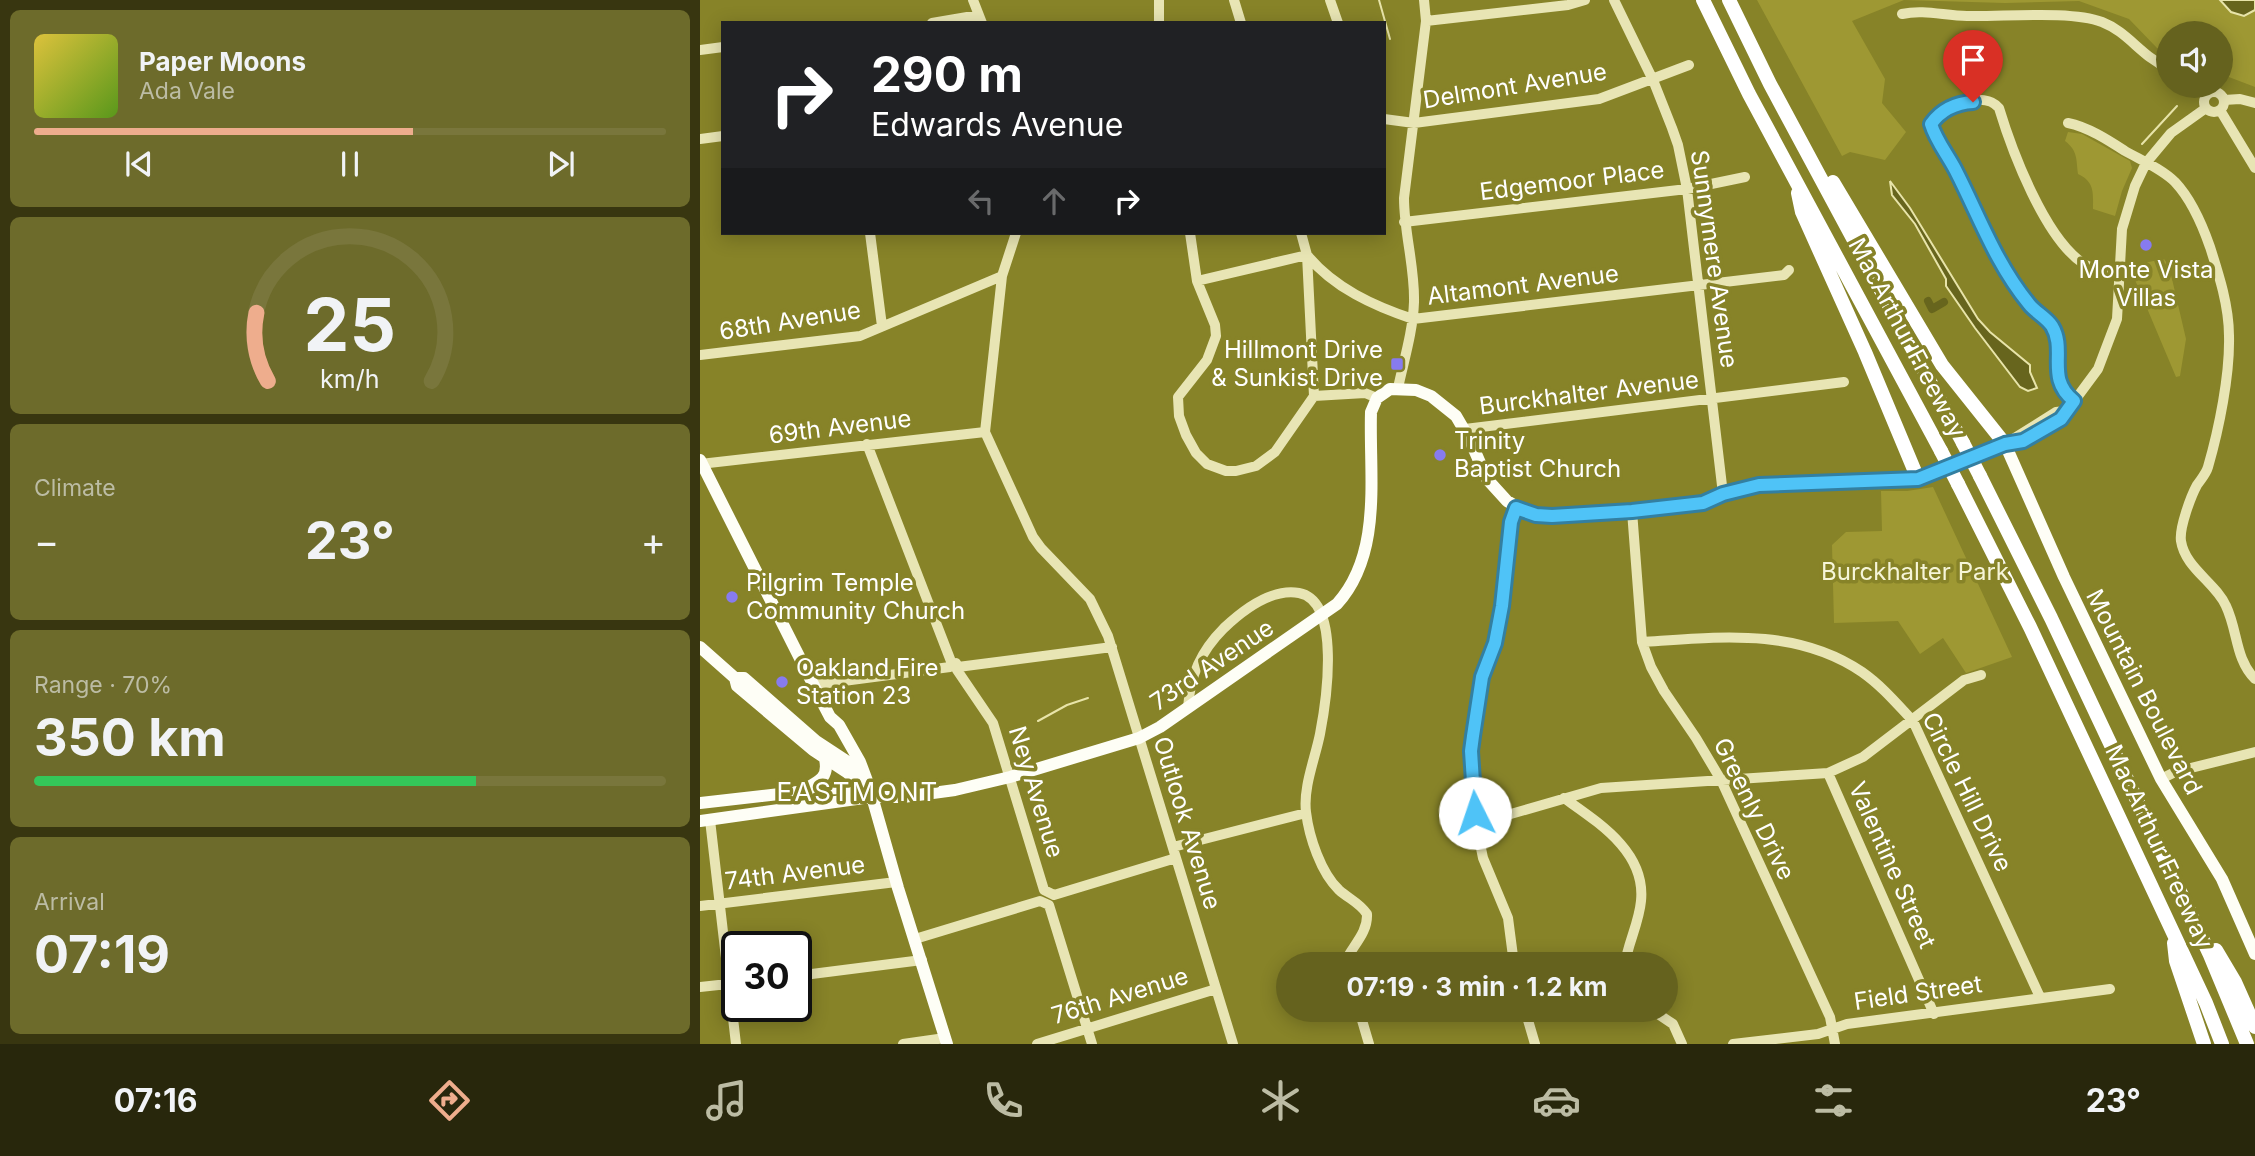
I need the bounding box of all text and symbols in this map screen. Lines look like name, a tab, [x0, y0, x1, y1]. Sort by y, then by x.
map controls	[2156, 21, 2233, 98]
button: sound	[2156, 21, 2233, 98]
pin	[1943, 30, 2003, 102]
icon: arrive	[1954, 41, 1992, 79]
text: 290 m	[871, 45, 1023, 104]
text: Paper Moons	[139, 46, 306, 77]
icon: right	[756, 49, 847, 140]
street label: Delmont Avenue	[1421, 57, 1609, 114]
text: Ada Vale	[139, 77, 235, 105]
text: Edwards Avenue	[871, 105, 1123, 144]
icon: previous	[120, 145, 158, 183]
icon: pause	[331, 145, 369, 183]
icon: next	[542, 145, 580, 183]
street label: Sunnymere Avenue	[1685, 148, 1744, 370]
street label: Edgemoor Place	[1478, 155, 1666, 206]
icon: left	[962, 182, 1000, 220]
icon: ahead	[1035, 182, 1073, 220]
icon: right	[1108, 182, 1146, 220]
street label: MacArthur Freeway	[1843, 233, 1972, 443]
marker: Monte Vista Villas	[2138, 237, 2154, 253]
place label: Monte Vista Villas	[2078, 255, 2214, 312]
street label: Altamont Avenue	[1426, 258, 1620, 311]
text: 25	[304, 281, 396, 370]
street label: 68th Avenue	[717, 295, 863, 346]
place label: Hillmont Drive & Sunkist Drive	[1211, 335, 1383, 392]
marker: Hillmont Drive & Sunkist Drive	[1389, 356, 1405, 372]
text: km/h	[320, 364, 380, 394]
street label: Burckhalter Avenue	[1478, 365, 1700, 420]
street label: 69th Avenue	[767, 403, 913, 450]
place label: Trinity Baptist Church	[1454, 426, 1621, 483]
marker: Trinity Baptist Church	[1432, 447, 1448, 463]
text: Climate	[34, 474, 116, 502]
text: 23°	[305, 509, 395, 572]
text: −	[34, 518, 59, 564]
text: +	[641, 518, 666, 564]
park label: Burckhalter Park	[1821, 557, 2009, 586]
place label: Pilgrim Temple Community Church	[746, 568, 965, 625]
street label: Mountain Boulevard	[2080, 584, 2209, 799]
marker: Pilgrim Temple Community Church	[724, 589, 740, 605]
street label: 73rd Avenue	[1145, 613, 1279, 716]
place label: Oakland Fire Station 23	[796, 653, 939, 710]
text: Range · 70%	[34, 671, 172, 699]
marker: Oakland Fire Station 23	[774, 674, 790, 690]
text: 350 km	[34, 706, 226, 769]
street label: Circle Hill Drive	[1916, 707, 2019, 876]
street label: Ney Avenue	[1003, 723, 1070, 861]
street label: Outlook Avenue	[1147, 733, 1228, 913]
street label: Greenly Drive	[1708, 733, 1801, 885]
street label: MacArthur Freeway	[2099, 740, 2219, 953]
district label: EASTMONT	[777, 776, 939, 807]
position arrow	[1438, 776, 1512, 850]
street label: Valentine Street	[1843, 777, 1942, 953]
street label: 74th Avenue	[723, 850, 867, 895]
text: Arrival	[34, 888, 105, 916]
text: 07:19	[34, 923, 170, 986]
speed limit sign: 30	[721, 931, 812, 1022]
street label: 76th Avenue	[1048, 961, 1192, 1030]
street label: Field Street	[1852, 969, 1984, 1016]
text: 07:19 · 3 min · 1.2 km	[1346, 971, 1608, 1002]
icon: directions	[425, 1076, 474, 1125]
icon: music	[702, 1076, 751, 1125]
icon: phone	[979, 1076, 1028, 1125]
icon: climate	[1256, 1076, 1305, 1125]
icon: car	[1532, 1076, 1581, 1125]
icon: filters	[1809, 1076, 1858, 1125]
text: 07:16	[114, 1081, 198, 1120]
text: 23°	[2086, 1081, 2141, 1120]

